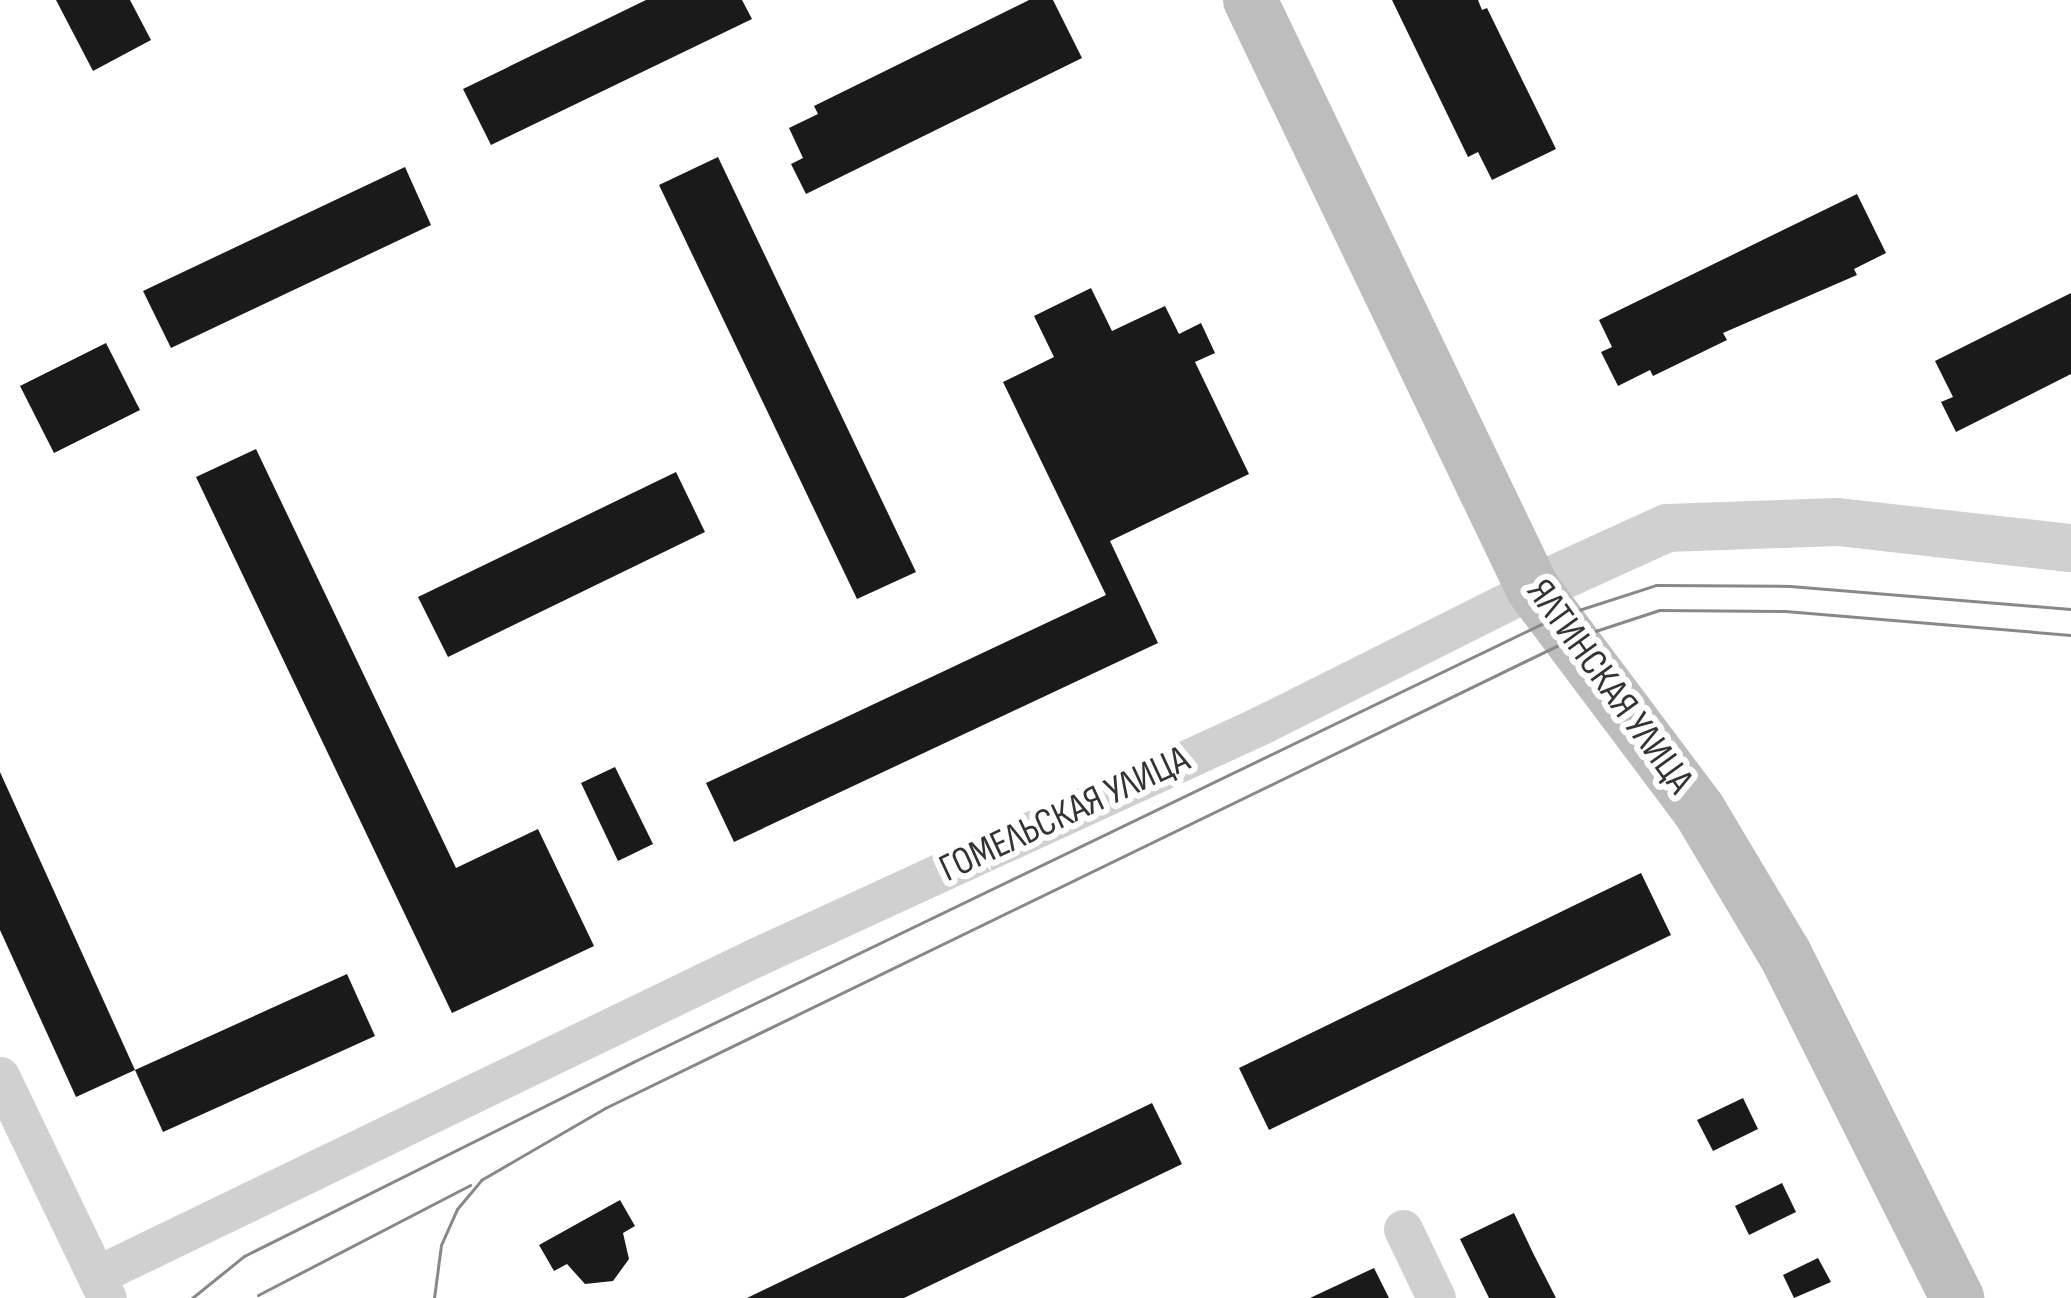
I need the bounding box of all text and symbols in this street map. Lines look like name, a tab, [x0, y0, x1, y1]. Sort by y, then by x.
street label: ЯЛТИНСКАЯ УЛИЦА	[1516, 571, 1702, 803]
street label: ГОМЕЛЬСКАЯ УЛИЦА	[933, 737, 1197, 893]

